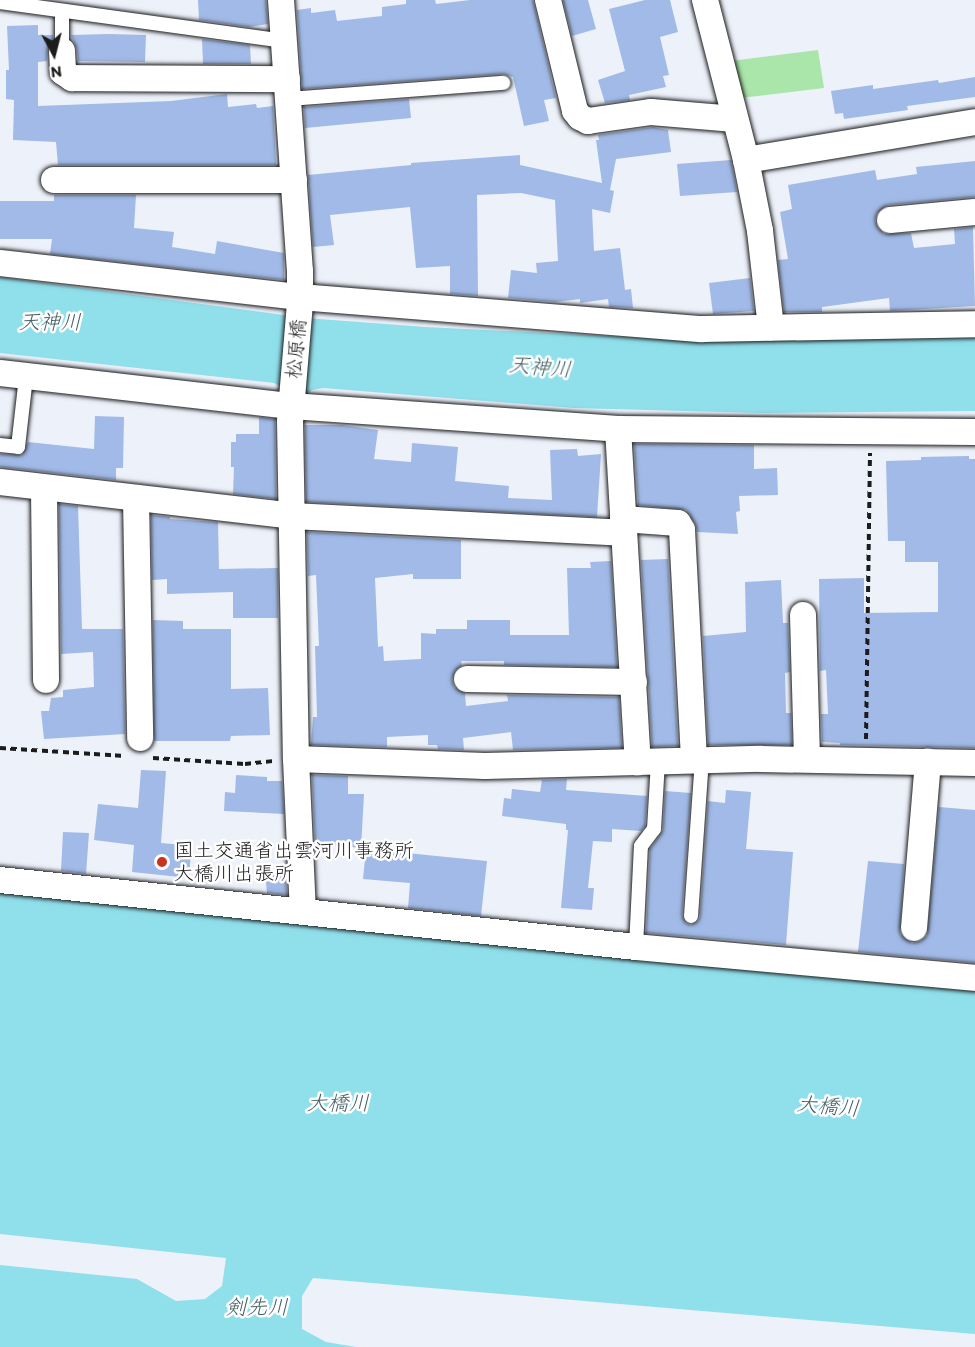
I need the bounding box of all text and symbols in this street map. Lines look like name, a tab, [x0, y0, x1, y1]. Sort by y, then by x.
north arrow	[24, 24, 84, 84]
text: N	[50, 62, 63, 82]
water label: 天神川	[19, 309, 81, 335]
street label: 松原橋	[281, 318, 311, 380]
water label: 天神川	[508, 352, 572, 382]
place label: 国土交通省出雲河川事務所 大橋川出張所	[174, 838, 414, 885]
marker: 国土交通省出雲河川事務所 大橋川出張所	[155, 855, 169, 869]
water label: 大橋川	[307, 1090, 369, 1116]
water label: 大橋川	[796, 1091, 860, 1121]
water label: 剣先川	[226, 1294, 288, 1320]

